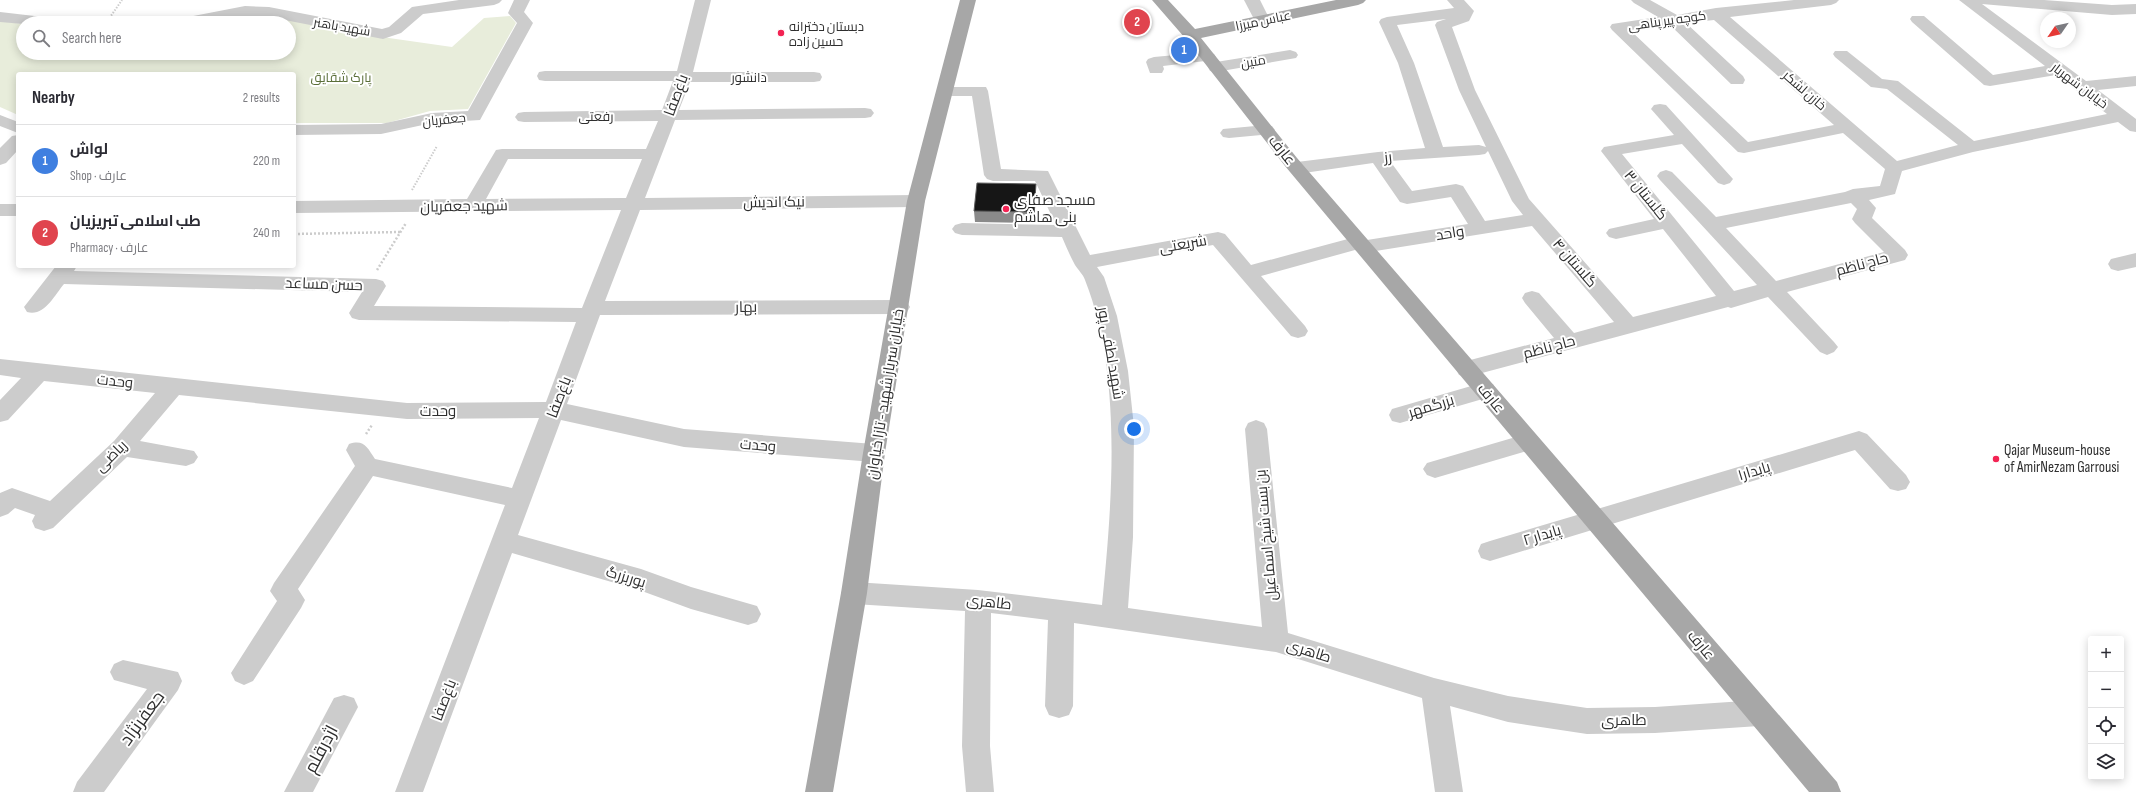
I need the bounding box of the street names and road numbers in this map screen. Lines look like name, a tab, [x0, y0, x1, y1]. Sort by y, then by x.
street label: عباس میرزا	[1234, 7, 1292, 35]
street label: کوچه پیر پناهی	[1627, 8, 1707, 35]
street label: شهید باهنر	[311, 14, 372, 40]
street label: متین	[1240, 52, 1267, 72]
street label: خیابان شهریار	[2047, 59, 2111, 112]
street label: خازن لشکر	[1779, 67, 1829, 114]
street label: دانشور	[730, 70, 767, 86]
street label: باغ‌صفا	[660, 72, 694, 119]
street label: رفعتی	[579, 109, 613, 125]
street label: جعفریان	[422, 110, 467, 130]
street label: عارف	[1264, 132, 1299, 169]
street label: رز	[1382, 148, 1393, 167]
street label: گلستان ۳	[1620, 166, 1672, 224]
street label: نیک اندیش	[743, 192, 805, 213]
street label: شهید جعفریان	[420, 196, 508, 217]
street label: واحد	[1434, 222, 1466, 245]
street label: شریعتی	[1158, 231, 1208, 258]
street label: گلستان ۴	[1548, 235, 1601, 292]
street label: حاج ناظم	[1834, 248, 1891, 282]
street label: حسن مساعد	[285, 274, 363, 295]
street label: بهار	[734, 298, 757, 317]
street label: شهید لطفی پور	[1093, 304, 1128, 401]
street label: خیابان سرباز شهید - تازا خیاوان	[863, 307, 908, 481]
street label: حاج ناظم	[1521, 331, 1578, 365]
street label: وحدت	[96, 370, 134, 393]
street label: باغ‌صفا	[543, 374, 577, 421]
street label: عارف	[1473, 380, 1508, 417]
street label: بزرگمهر	[1405, 391, 1456, 423]
street label: وحدت	[420, 402, 456, 421]
street label: وحدت	[739, 434, 777, 457]
street label: ریاضی	[91, 436, 131, 476]
street label: پایدار۱	[1736, 458, 1773, 485]
street label: بن بست شیخ اسماعیل	[1251, 468, 1283, 601]
street label: پایدار ۲	[1521, 521, 1563, 550]
street label: پوربزرگ	[604, 562, 648, 593]
street label: طاهری	[965, 591, 1013, 614]
street label: عارف	[1683, 627, 1718, 664]
street label: طاهری	[1284, 636, 1333, 667]
street label: باغ‌صفا	[428, 677, 462, 724]
street label: جعفرنژاد	[116, 687, 169, 750]
street label: طاهری	[1601, 711, 1647, 730]
street label: اژدرقلم	[300, 722, 344, 777]

